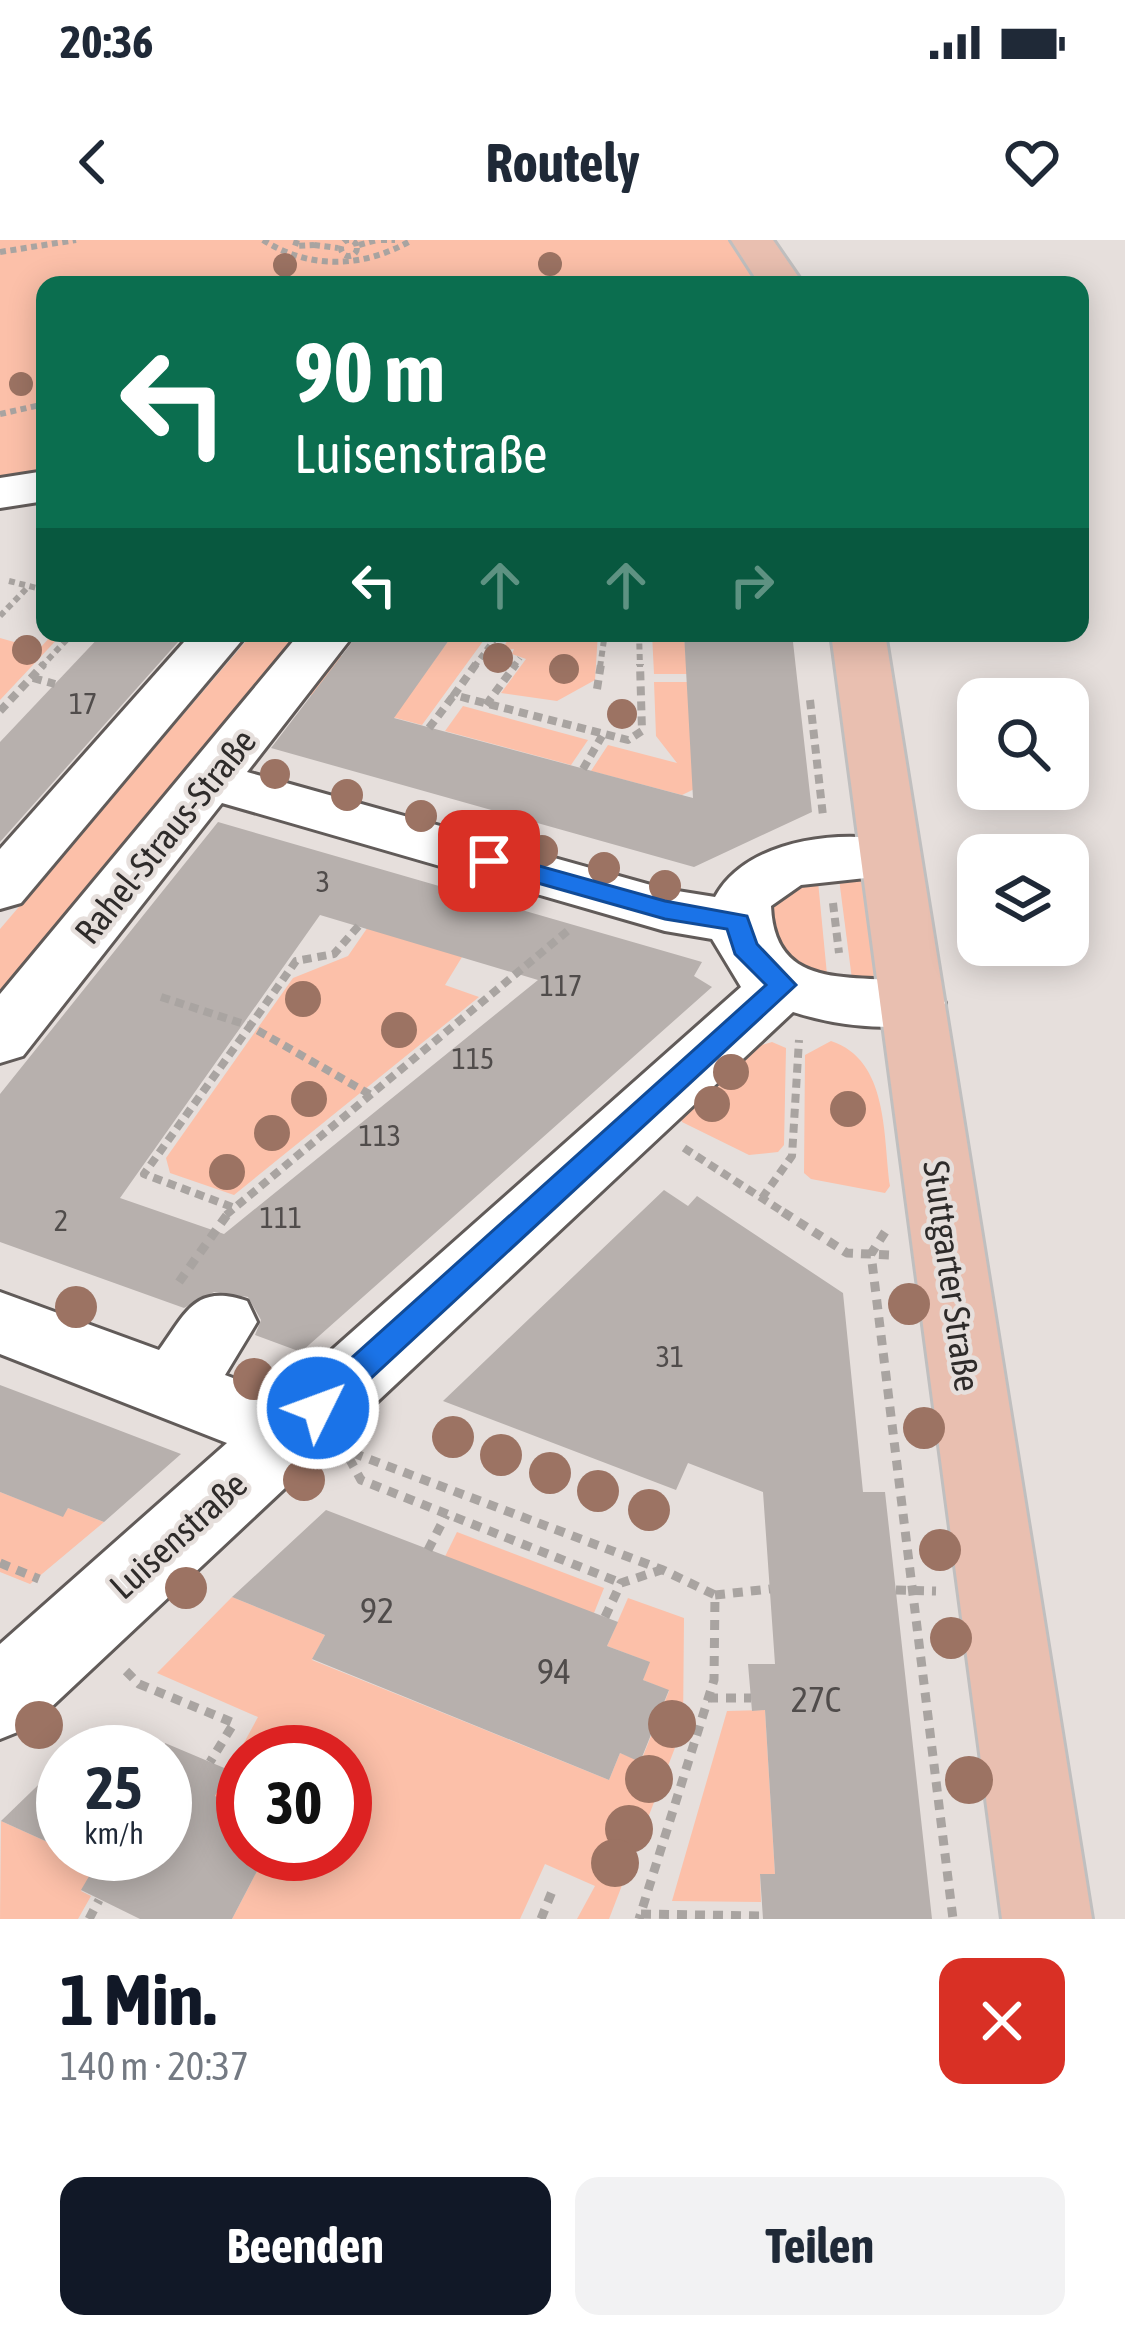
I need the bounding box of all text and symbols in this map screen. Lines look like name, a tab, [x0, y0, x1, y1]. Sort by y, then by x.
text: 20:36	[60, 16, 154, 68]
icon: back	[60, 129, 126, 195]
icon: heart	[999, 129, 1065, 195]
text: Routely	[485, 132, 640, 193]
icon: left	[96, 324, 252, 480]
text: 90 m	[294, 324, 445, 420]
text: Luisenstraße	[294, 423, 548, 484]
icon: left	[341, 552, 407, 618]
icon: ahead	[467, 552, 533, 618]
icon: ahead	[593, 552, 659, 618]
icon: right	[719, 552, 785, 618]
map controls	[957, 678, 1089, 966]
button: search	[957, 678, 1089, 810]
house number: 17	[69, 686, 97, 720]
street label: Rahel-Straus-Straße	[66, 720, 264, 952]
pin	[438, 810, 540, 912]
icon: arrive	[456, 828, 522, 894]
button: layers	[957, 834, 1089, 966]
house number: 3	[316, 864, 330, 898]
house number: 117	[540, 968, 582, 1002]
house number: 115	[452, 1041, 494, 1075]
house number: 113	[359, 1118, 401, 1152]
street label: Stuttgarter Straße	[915, 1158, 989, 1394]
house number: 111	[260, 1200, 302, 1234]
house number: 2	[54, 1203, 68, 1237]
house number: 31	[656, 1339, 684, 1373]
position arrow	[255, 1345, 381, 1471]
street label: Luisenstraße	[101, 1463, 255, 1607]
house number: 92	[360, 1589, 394, 1631]
house number: 94	[537, 1650, 571, 1692]
house number: 27C	[791, 1678, 841, 1720]
speed limit sign: 30	[216, 1725, 372, 1881]
text: 25	[86, 1753, 142, 1822]
text: km/h	[84, 1816, 144, 1850]
text: 1 Min.	[60, 1958, 216, 2040]
button: close	[939, 1958, 1065, 2084]
text: 140 m · 20:37	[60, 2044, 249, 2088]
button: Beenden	[60, 2177, 551, 2315]
button: Teilen	[575, 2177, 1065, 2315]

